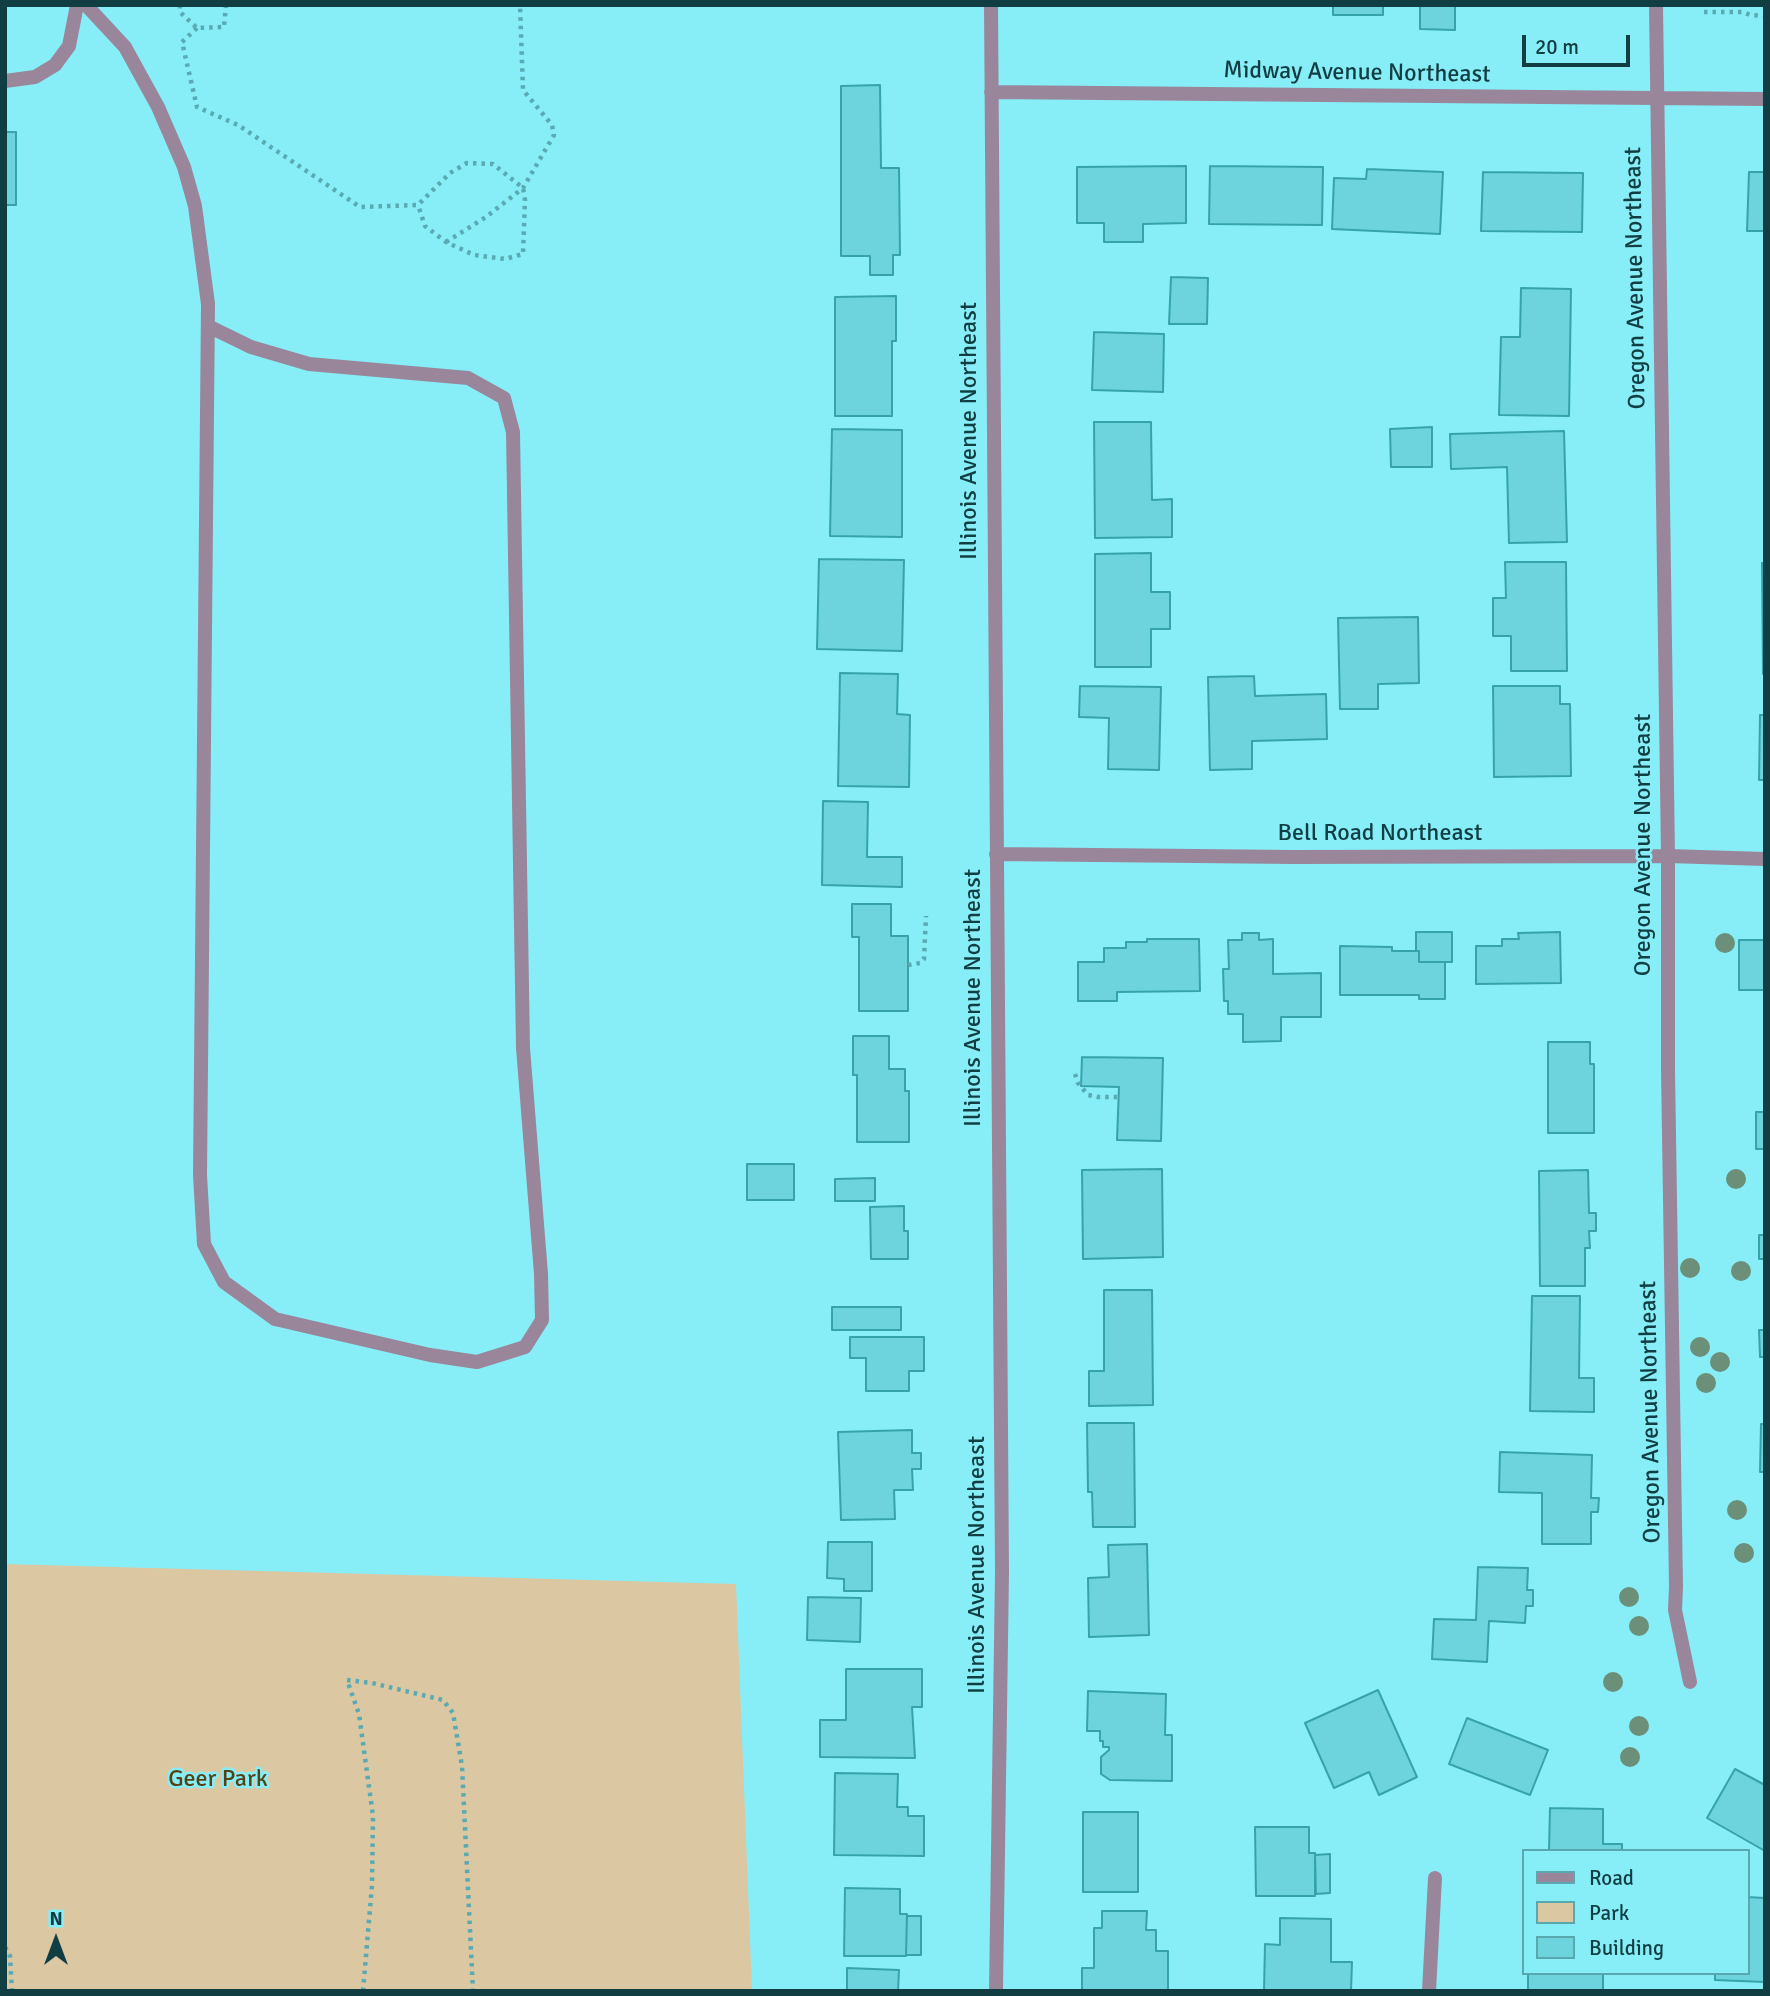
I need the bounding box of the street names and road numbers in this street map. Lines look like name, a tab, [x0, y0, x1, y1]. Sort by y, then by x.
street label: Midway Avenue Northeast	[1223, 56, 1491, 90]
street label: Oregon Avenue Northeast	[1619, 146, 1653, 410]
street label: Illinois Avenue Northeast	[956, 302, 984, 560]
street label: Oregon Avenue Northeast	[1630, 714, 1658, 976]
street label: Bell Road Northeast	[1278, 820, 1482, 848]
street label: Illinois Avenue Northeast	[960, 869, 988, 1127]
street label: Oregon Avenue Northeast	[1634, 1280, 1668, 1544]
street label: Illinois Avenue Northeast	[964, 1436, 992, 1694]

